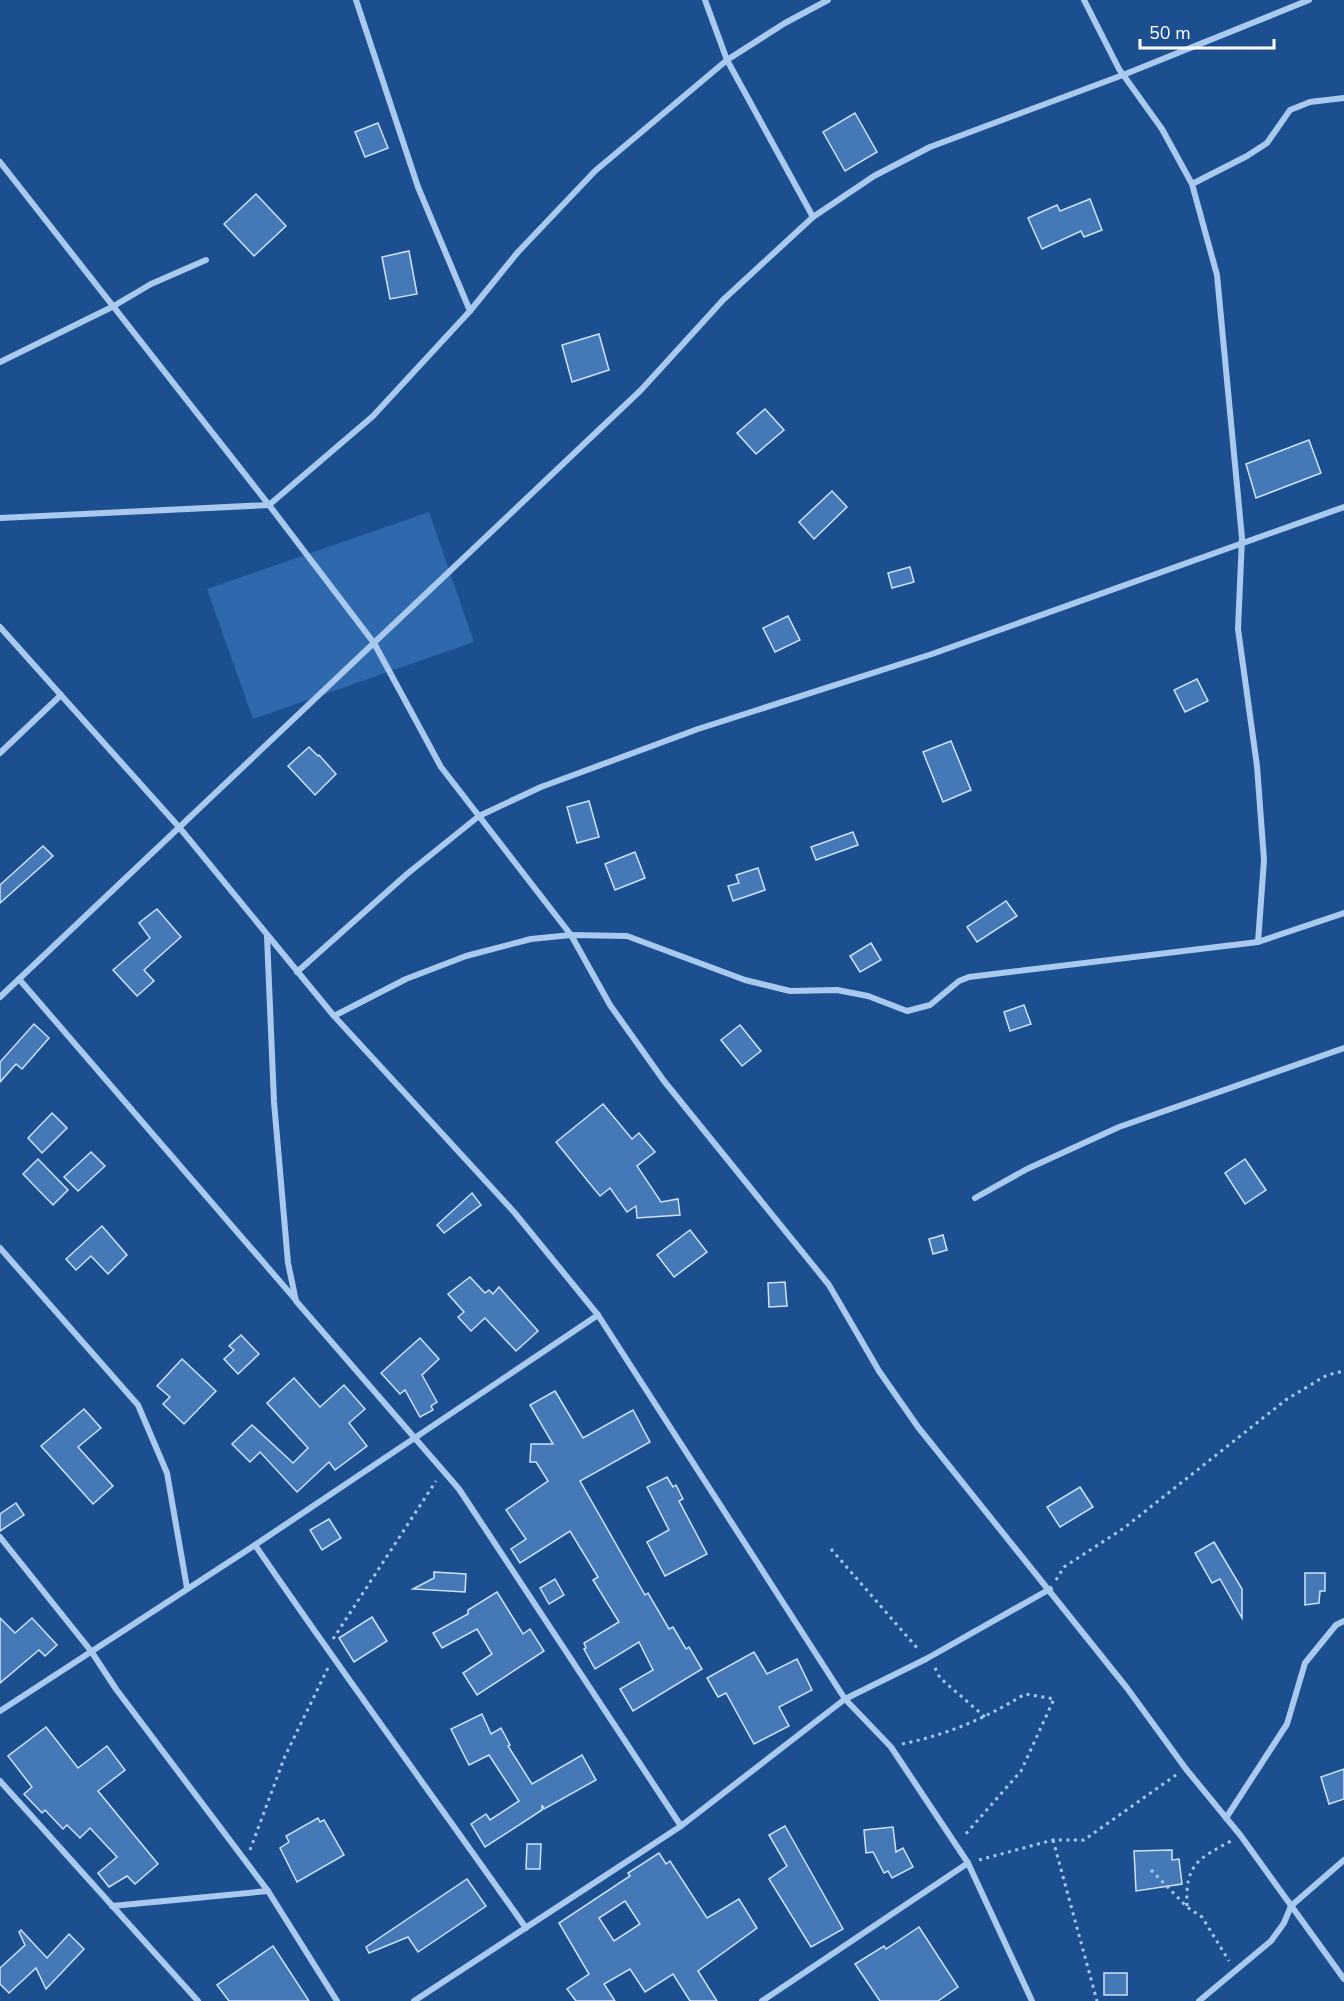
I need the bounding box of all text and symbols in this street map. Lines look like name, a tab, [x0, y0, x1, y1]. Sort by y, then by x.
scale bar	[1140, 12, 1274, 50]
text: 50 m	[1149, 21, 1191, 45]

